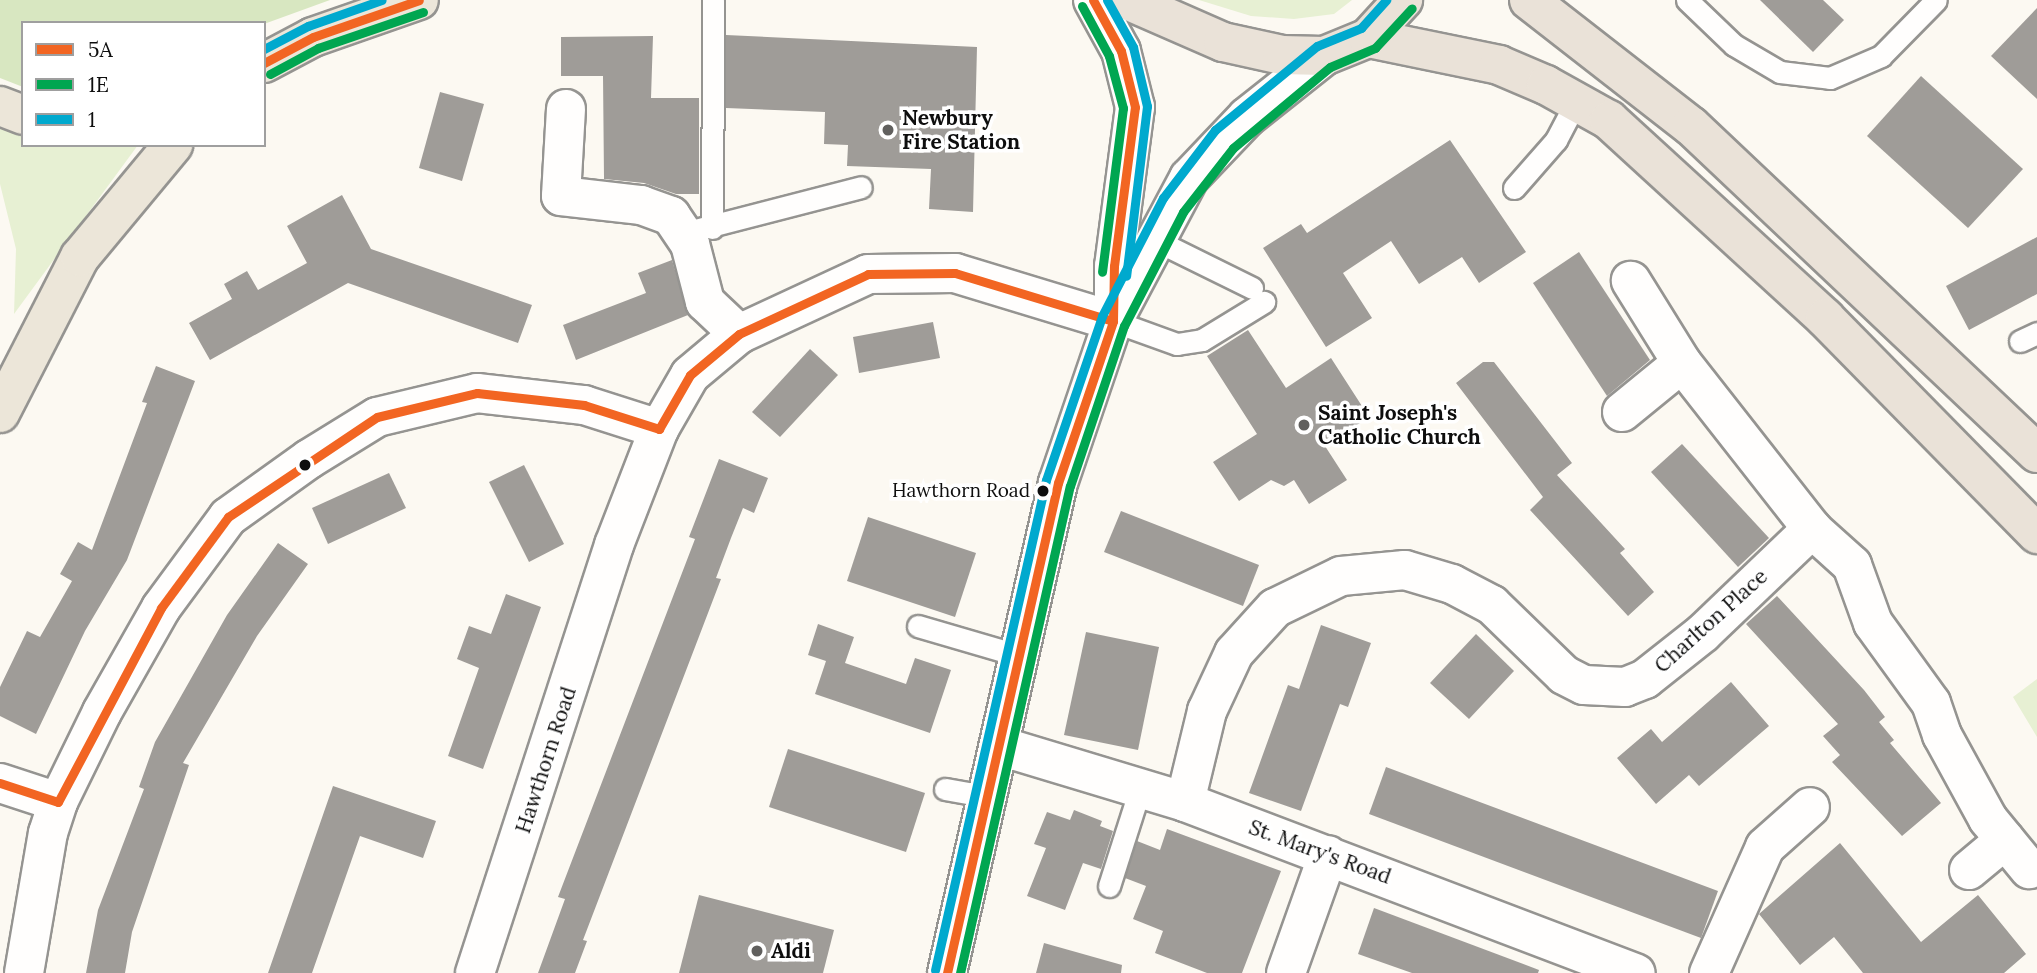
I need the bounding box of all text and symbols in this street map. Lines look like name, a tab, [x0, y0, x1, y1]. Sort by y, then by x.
legend	[21, 21, 266, 147]
text: 5A	[88, 36, 113, 63]
text: 1E	[88, 71, 109, 98]
place label: Newbury Fire Station	[902, 105, 1020, 155]
text: 1	[88, 106, 96, 133]
marker: Newbury Fire Station	[880, 122, 896, 138]
place label: Saint Joseph's Catholic Church	[1318, 400, 1481, 450]
marker: Saint Joseph's Catholic Church	[1296, 417, 1312, 433]
unlabelled marker	[298, 458, 312, 472]
place label: Hawthorn Road	[892, 480, 1030, 502]
marker: Hawthorn Road	[1036, 484, 1050, 498]
street label: Charlton Place	[1649, 564, 1773, 678]
street label: Hawthorn Road	[510, 684, 582, 836]
street label: St. Mary's Road	[1245, 815, 1395, 889]
place label: Aldi	[771, 938, 811, 964]
marker: Aldi	[749, 943, 765, 959]

